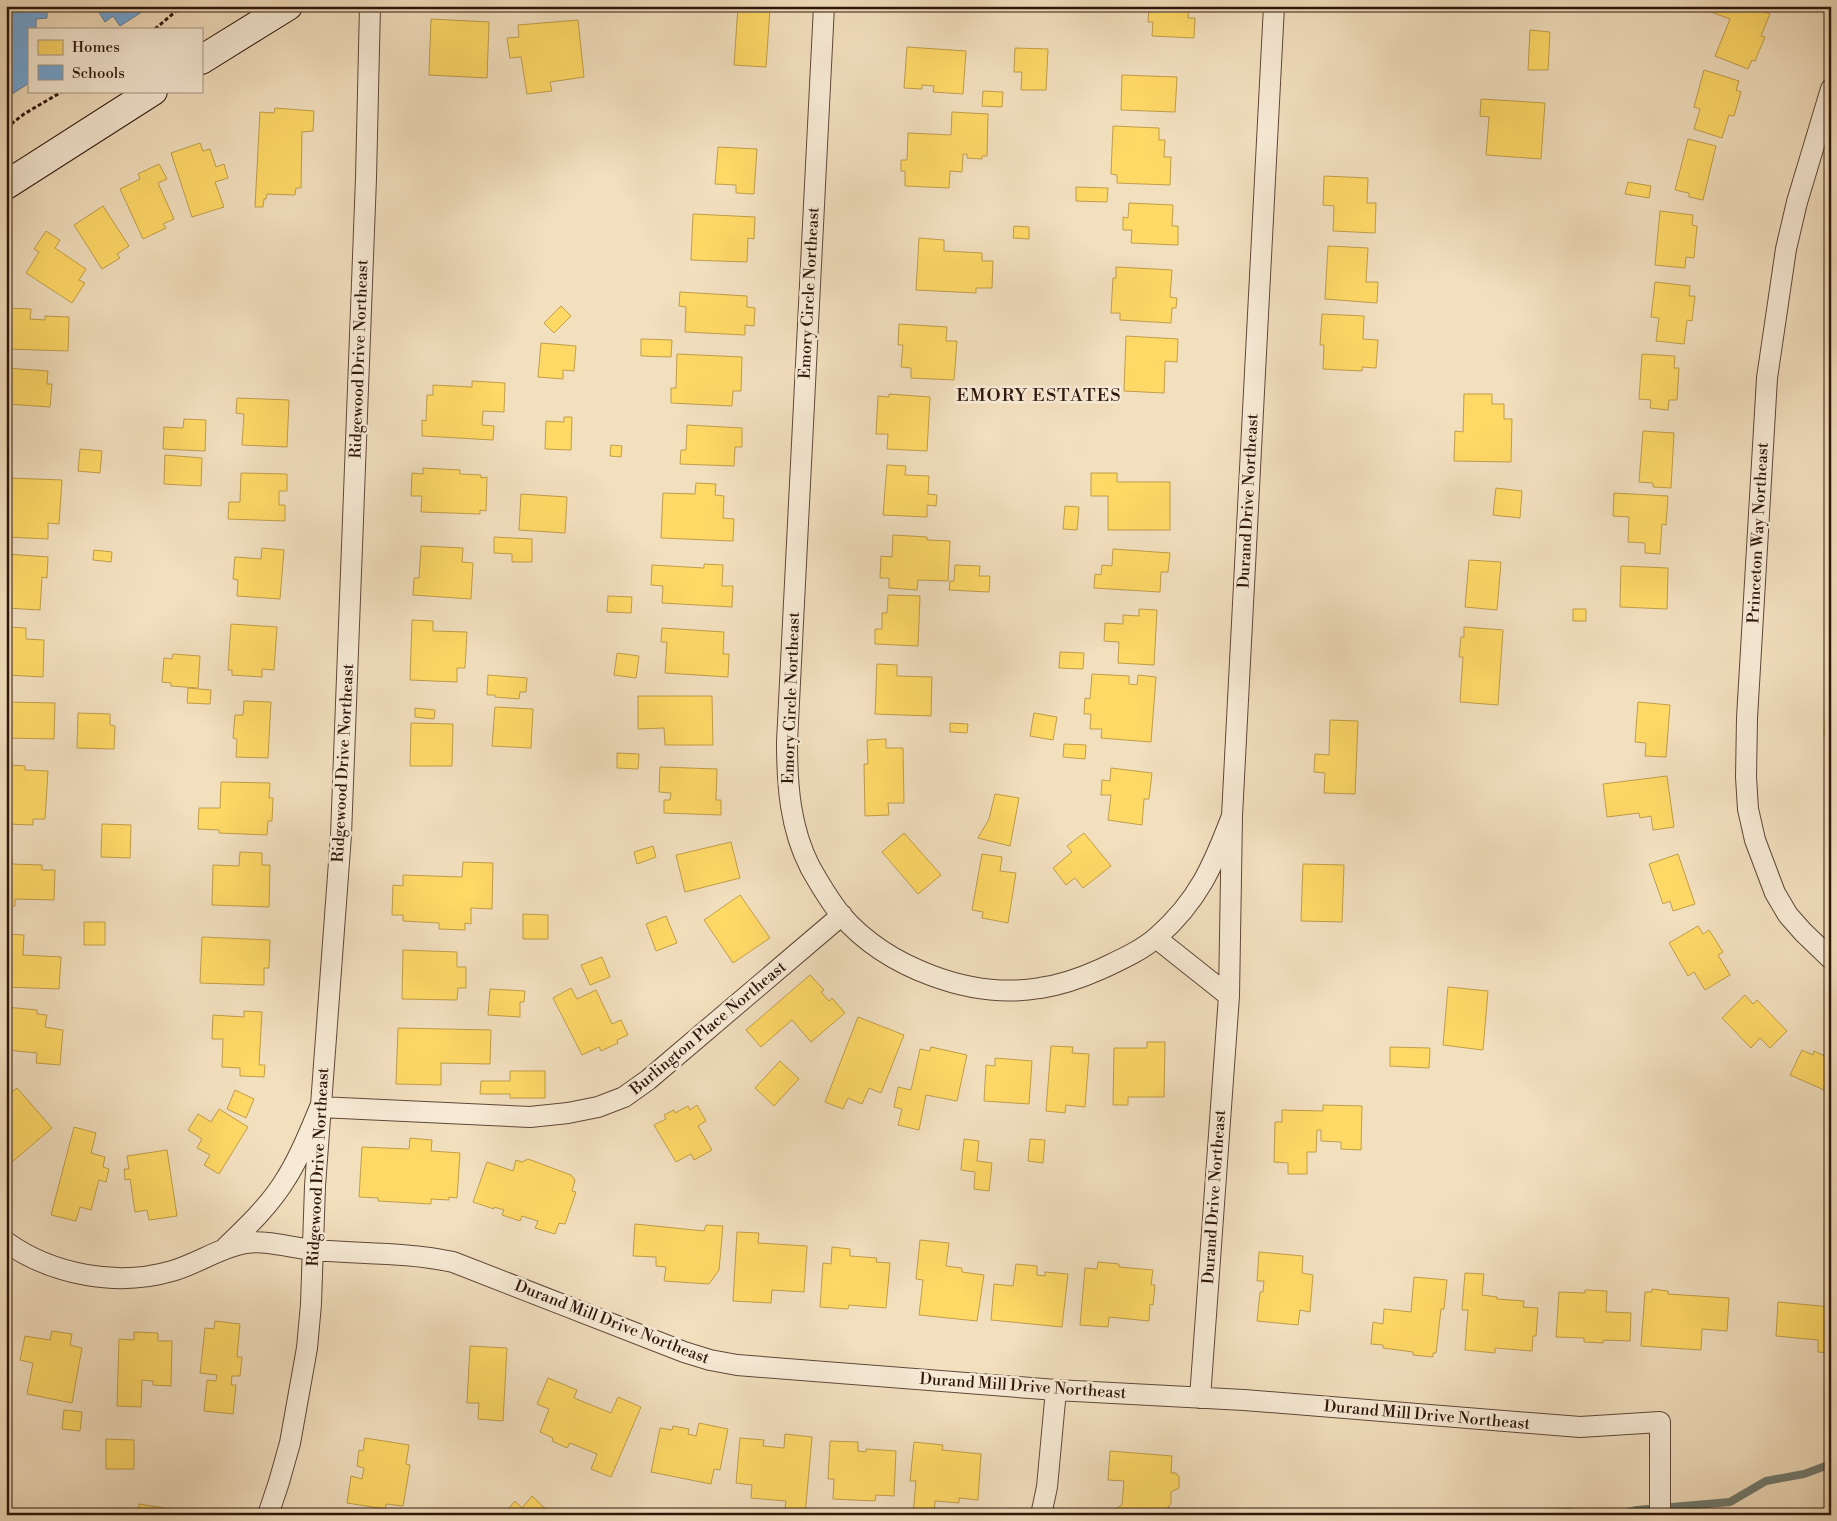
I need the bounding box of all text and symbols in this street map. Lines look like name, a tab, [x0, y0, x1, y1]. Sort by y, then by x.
legend	[28, 28, 202, 92]
text: Homes	[72, 38, 120, 57]
text: Schools	[72, 64, 125, 83]
street label: Emory Circle Northeast	[795, 206, 824, 379]
street label: Ridgewood Drive Northeast	[346, 259, 372, 459]
district label: EMORY ESTATES	[956, 384, 1122, 407]
street label: Durand Drive Northeast	[1233, 413, 1263, 589]
street label: Princeton Way Northeast	[1743, 442, 1773, 624]
street label: Emory Circle Northeast	[778, 611, 804, 784]
street label: Ridgewood Drive Northeast	[328, 663, 358, 863]
street label: Burlington Place Northeast	[625, 957, 790, 1100]
street label: Ridgewood Drive Northeast	[303, 1067, 333, 1267]
street label: Durand Drive Northeast	[1198, 1109, 1230, 1285]
street label: Durand Mill Drive Northeast	[512, 1276, 713, 1369]
street label: Durand Mill Drive Northeast	[919, 1369, 1127, 1403]
street label: Durand Mill Drive Northeast	[1323, 1396, 1531, 1434]

